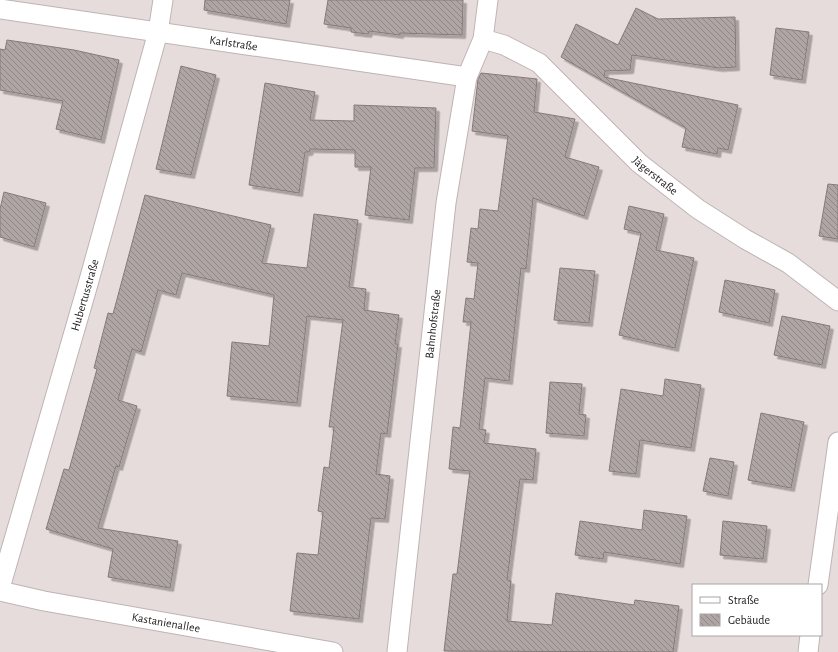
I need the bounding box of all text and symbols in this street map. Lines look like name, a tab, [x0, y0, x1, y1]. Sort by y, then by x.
street label: Karlstraße	[209, 34, 258, 52]
street label: Jägerstraße	[630, 154, 680, 197]
street label: Hubertusstraße	[69, 258, 101, 332]
street label: Bahnhofstraße	[423, 289, 443, 359]
legend	[692, 584, 822, 636]
text: Straße	[728, 594, 759, 606]
street label: Kastanienallee	[131, 611, 201, 634]
text: Gebäude	[728, 614, 770, 626]

